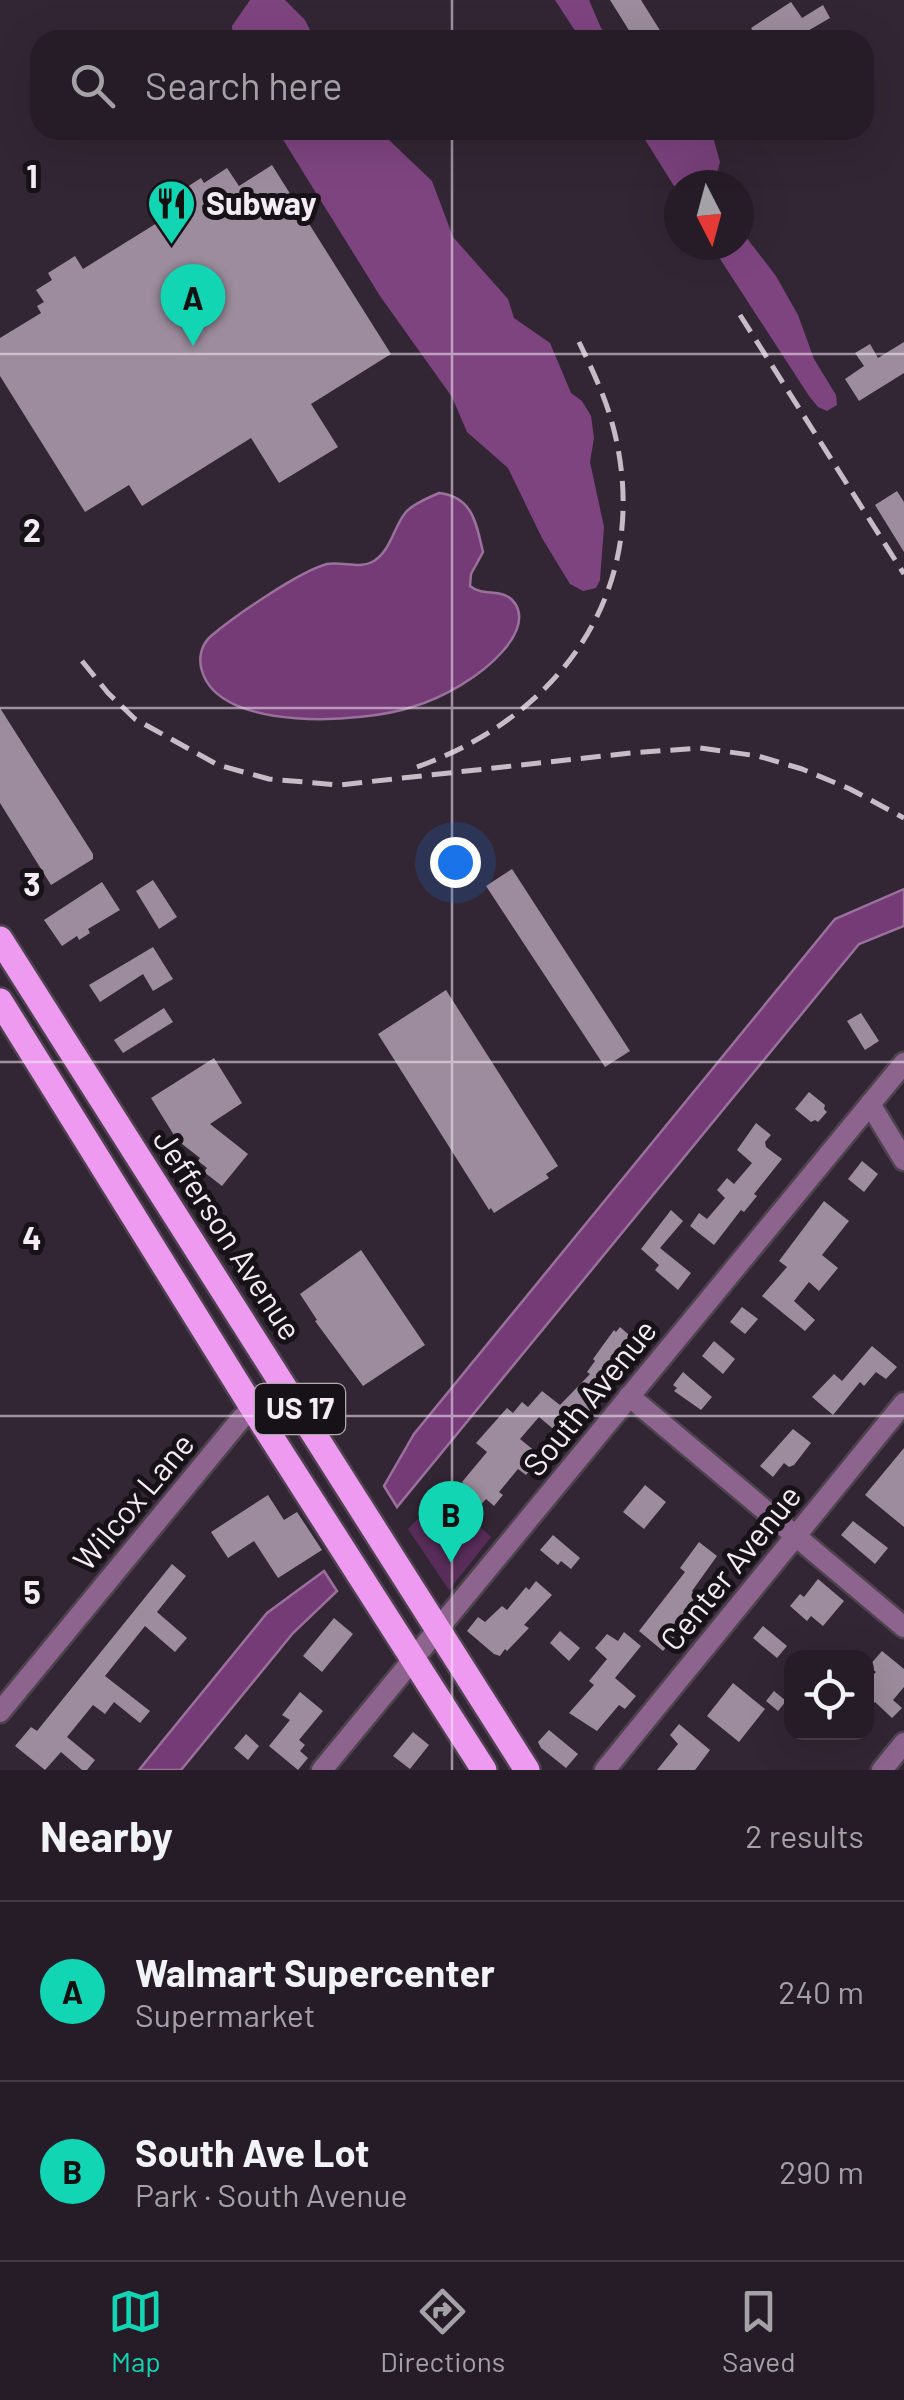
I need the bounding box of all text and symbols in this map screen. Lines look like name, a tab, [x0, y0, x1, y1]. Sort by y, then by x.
search box	[30, 30, 874, 140]
icon: search	[65, 58, 120, 113]
text: Search here	[145, 62, 343, 108]
text: 1	[26, 156, 38, 194]
north arrow	[664, 170, 754, 260]
restaurant icon: Subway	[145, 178, 197, 246]
place label: Subway	[206, 183, 317, 221]
pin: A	[160, 264, 226, 346]
text: 2	[23, 510, 41, 548]
your location	[430, 837, 481, 888]
text: 3	[23, 864, 41, 902]
street label: Jefferson Avenue	[146, 1122, 311, 1346]
text: 4	[22, 1218, 42, 1256]
street label: South Avenue	[514, 1311, 663, 1483]
road number: US 17	[255, 1384, 345, 1434]
street label: Wilcox Lane	[64, 1424, 201, 1577]
street label: Center Avenue	[651, 1476, 808, 1657]
pin: B	[418, 1480, 484, 1563]
text: 5	[23, 1572, 41, 1610]
map controls	[784, 1650, 874, 1740]
button: locate	[784, 1650, 874, 1740]
text: Nearby	[40, 1810, 173, 1860]
text: 2 results	[745, 1816, 864, 1854]
text: Walmart Supercenter	[135, 1949, 495, 1995]
text: A	[62, 1972, 83, 2010]
text: 240 m	[778, 1972, 864, 2010]
text: Supermarket	[135, 1995, 315, 2033]
text: South Ave Lot	[135, 2129, 369, 2175]
text: B	[63, 2152, 82, 2190]
text: 290 m	[779, 2152, 864, 2190]
text: Park · South Avenue	[135, 2175, 408, 2213]
tab: Map	[108, 2284, 163, 2378]
tab: Directions	[380, 2284, 505, 2378]
tab: Saved	[722, 2284, 796, 2378]

